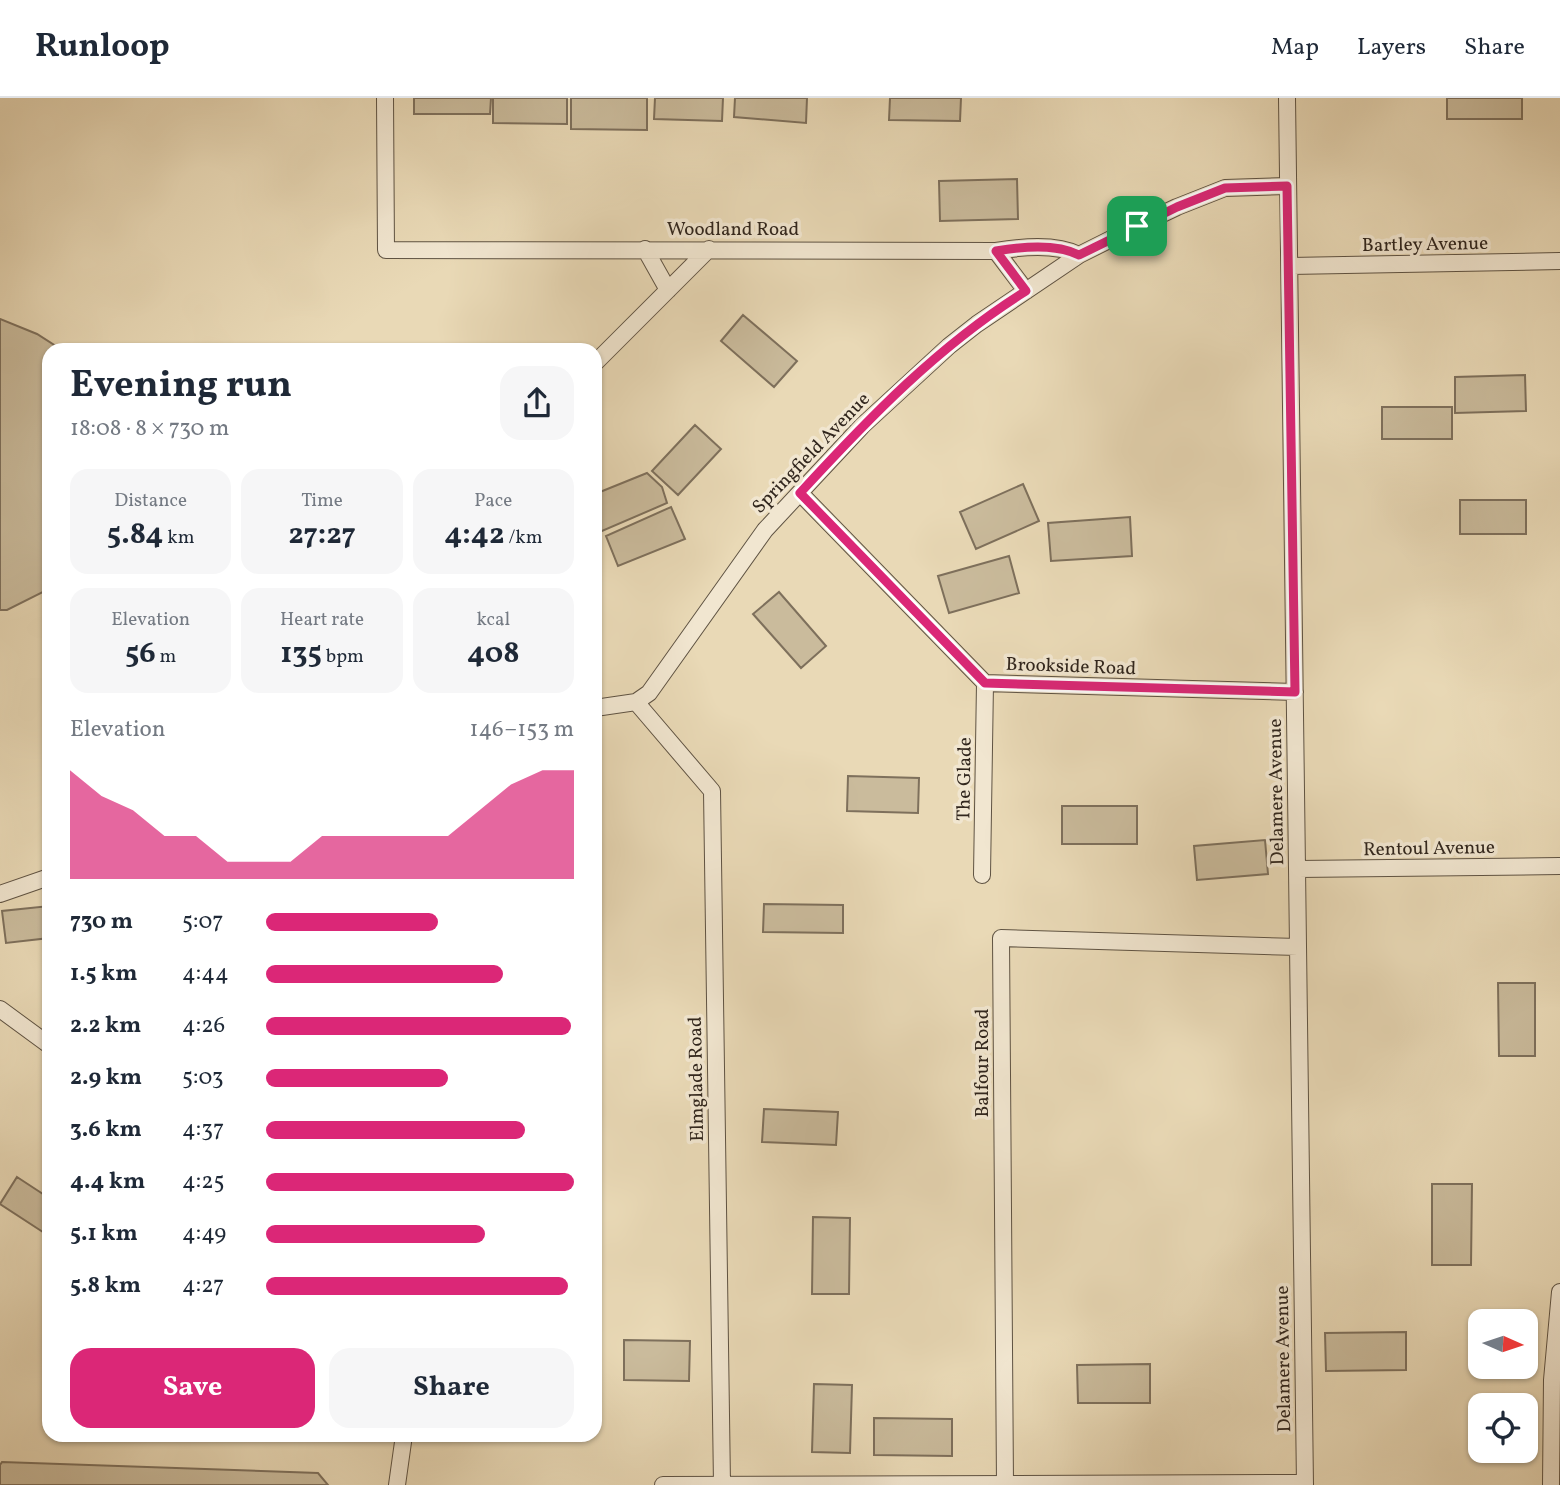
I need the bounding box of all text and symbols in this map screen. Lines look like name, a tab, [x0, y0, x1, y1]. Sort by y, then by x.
text: Runloop	[35, 25, 170, 71]
text: Map	[1271, 31, 1319, 65]
text: Layers	[1357, 31, 1426, 65]
text: Share	[1464, 31, 1525, 65]
pin	[1107, 196, 1167, 256]
icon: arrive	[1118, 207, 1156, 245]
street label: Woodland Road	[667, 217, 799, 243]
street label: Bartley Avenue	[1362, 231, 1488, 259]
text: Evening run	[70, 360, 292, 413]
button: share	[500, 366, 574, 440]
street label: Springfield Avenue	[747, 387, 876, 520]
text: 18:08 · 8 × 730 m	[70, 413, 229, 445]
text: Distance	[114, 488, 187, 514]
text: Time	[301, 488, 343, 514]
text: Pace	[474, 488, 512, 514]
text: 5.84	[107, 514, 164, 556]
text: 27:27	[288, 514, 356, 556]
text: 4:42	[444, 514, 505, 556]
text: km	[164, 525, 195, 551]
text: /km	[505, 525, 543, 551]
text: Elevation	[111, 607, 190, 633]
text: Heart rate	[280, 607, 364, 633]
text: kcal	[476, 607, 510, 633]
text: 56	[125, 633, 156, 675]
text: 135	[280, 633, 322, 675]
text: 408	[467, 633, 520, 675]
text: m	[156, 644, 176, 670]
text: bpm	[322, 644, 364, 670]
street label: Brookside Road	[1005, 652, 1137, 682]
text: Elevation	[70, 714, 166, 746]
text: 146–153 m	[469, 714, 574, 746]
street label: Delamere Avenue	[1263, 718, 1291, 866]
street label: The Glade	[951, 737, 979, 821]
street label: Rentoul Avenue	[1363, 835, 1495, 863]
text: 730 m	[70, 906, 133, 938]
text: 5:07	[182, 906, 223, 938]
text: 1.5 km	[70, 958, 137, 990]
text: 4:44	[182, 958, 229, 990]
street label: Balfour Road	[970, 1009, 996, 1117]
text: 2.2 km	[70, 1010, 141, 1042]
text: 4:26	[182, 1010, 225, 1042]
street label: Elmglade Road	[683, 1016, 711, 1142]
text: 2.9 km	[70, 1062, 142, 1094]
text: 5:03	[182, 1062, 224, 1094]
text: 3.6 km	[70, 1114, 142, 1146]
text: 4:37	[182, 1114, 224, 1146]
text: 4.4 km	[70, 1166, 145, 1198]
text: 4:25	[182, 1166, 225, 1198]
text: 5.1 km	[70, 1218, 138, 1250]
text: 4:49	[182, 1218, 226, 1250]
text: 5.8 km	[70, 1270, 141, 1302]
text: 4:27	[182, 1270, 224, 1302]
street label: Delamere Avenue	[1270, 1285, 1298, 1433]
north arrow	[1468, 1309, 1538, 1379]
map controls	[1468, 1309, 1538, 1463]
button: Save	[70, 1348, 315, 1428]
button: Share	[329, 1348, 574, 1428]
button: locate	[1468, 1393, 1538, 1463]

